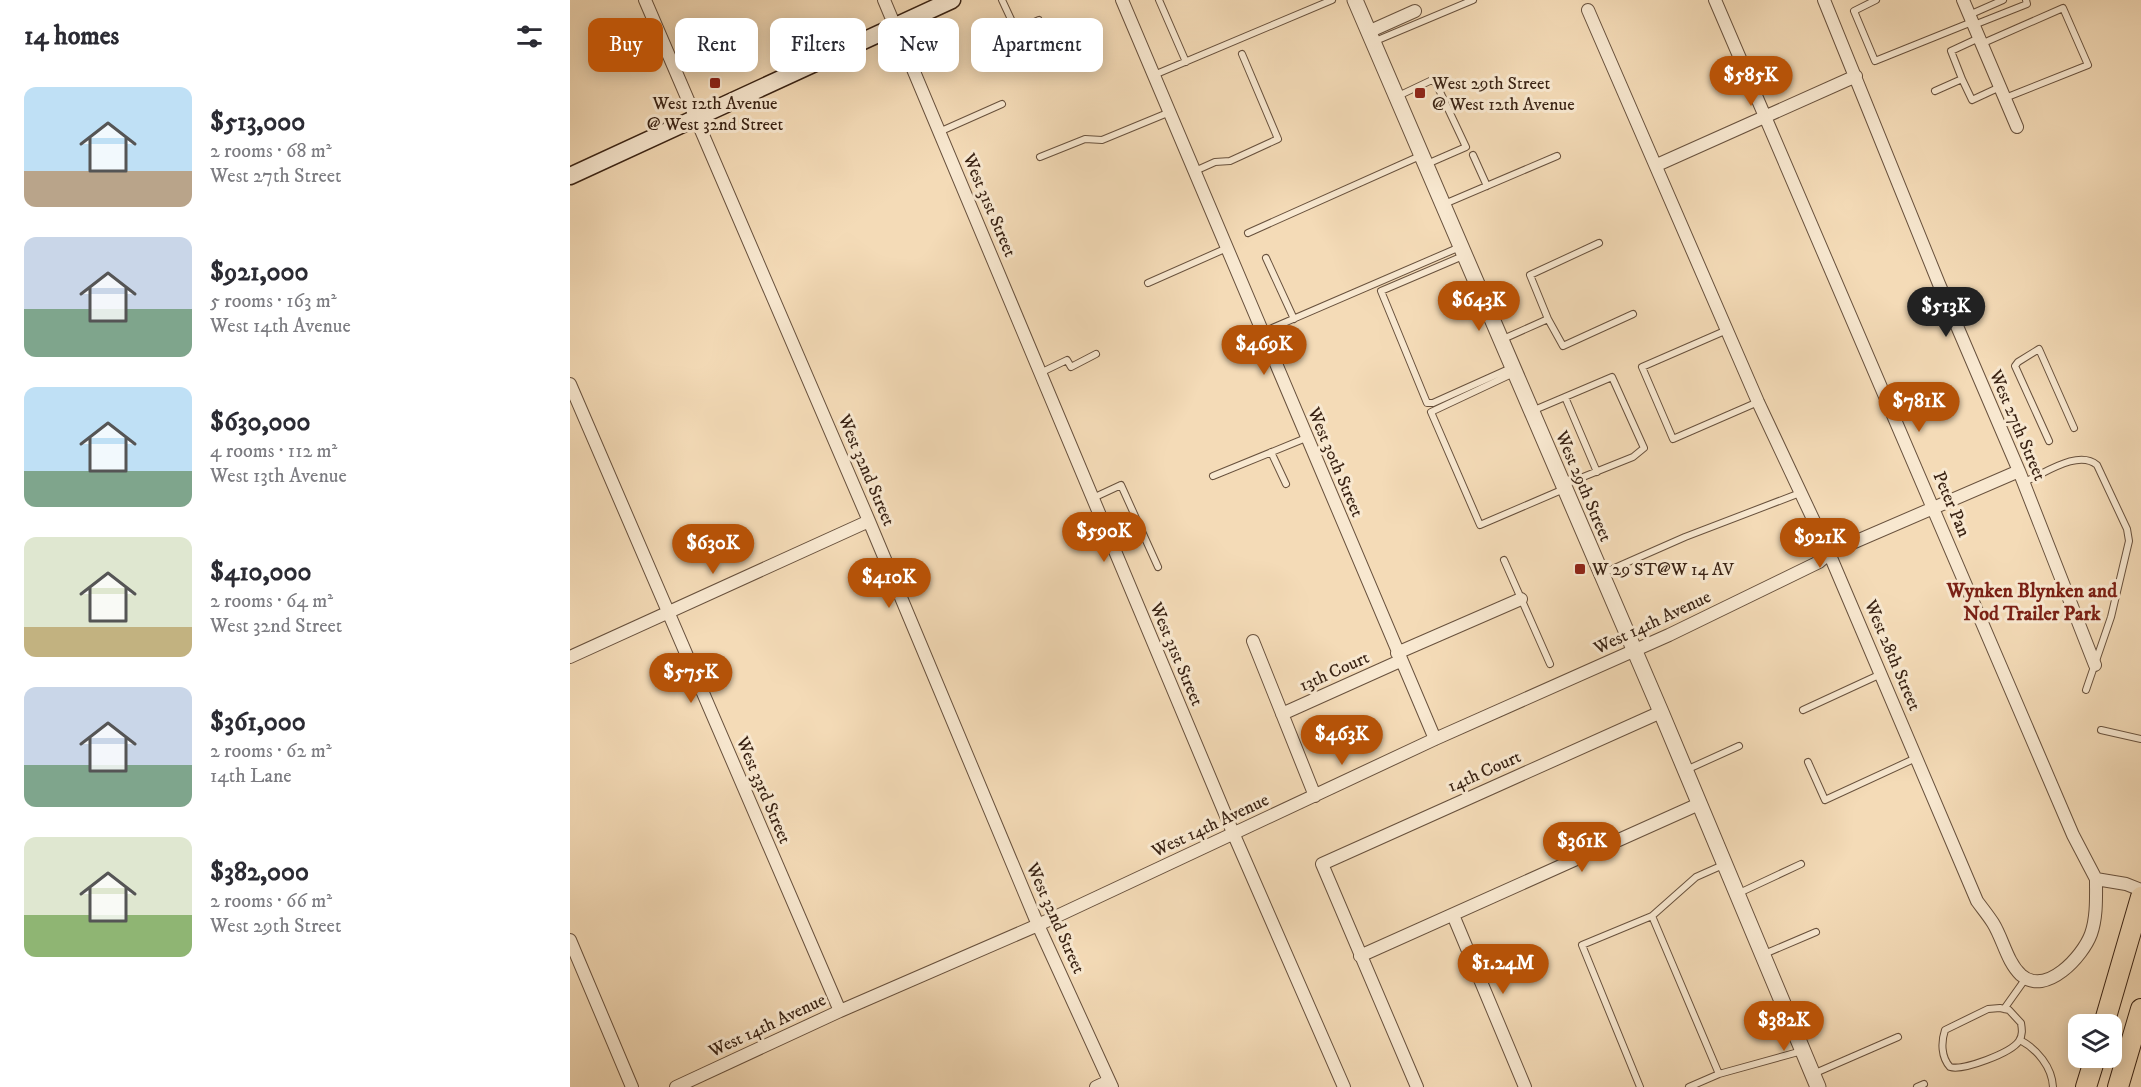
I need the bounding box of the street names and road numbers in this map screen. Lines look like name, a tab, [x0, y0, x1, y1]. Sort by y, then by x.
street label: West 31st Street	[957, 149, 1021, 261]
street label: West 27th Street	[1983, 366, 2050, 484]
street label: West 30th Street	[1302, 403, 1368, 521]
street label: West 32nd Street	[832, 410, 900, 530]
street label: West 29th Street	[1549, 427, 1616, 545]
street label: Peter Pan	[1927, 468, 1975, 541]
street label: West 14th Avenue	[1589, 586, 1714, 660]
street label: West 28th Street	[1858, 596, 1925, 714]
street label: West 31st Street	[1144, 598, 1208, 710]
street label: 13th Court	[1296, 647, 1373, 697]
street label: West 33rd Street	[730, 733, 796, 847]
street label: 14th Court	[1444, 746, 1525, 798]
street label: West 14th Avenue	[1147, 789, 1272, 863]
street label: West 32nd Street	[1020, 859, 1089, 977]
street label: West 14th Avenue	[704, 989, 829, 1063]

